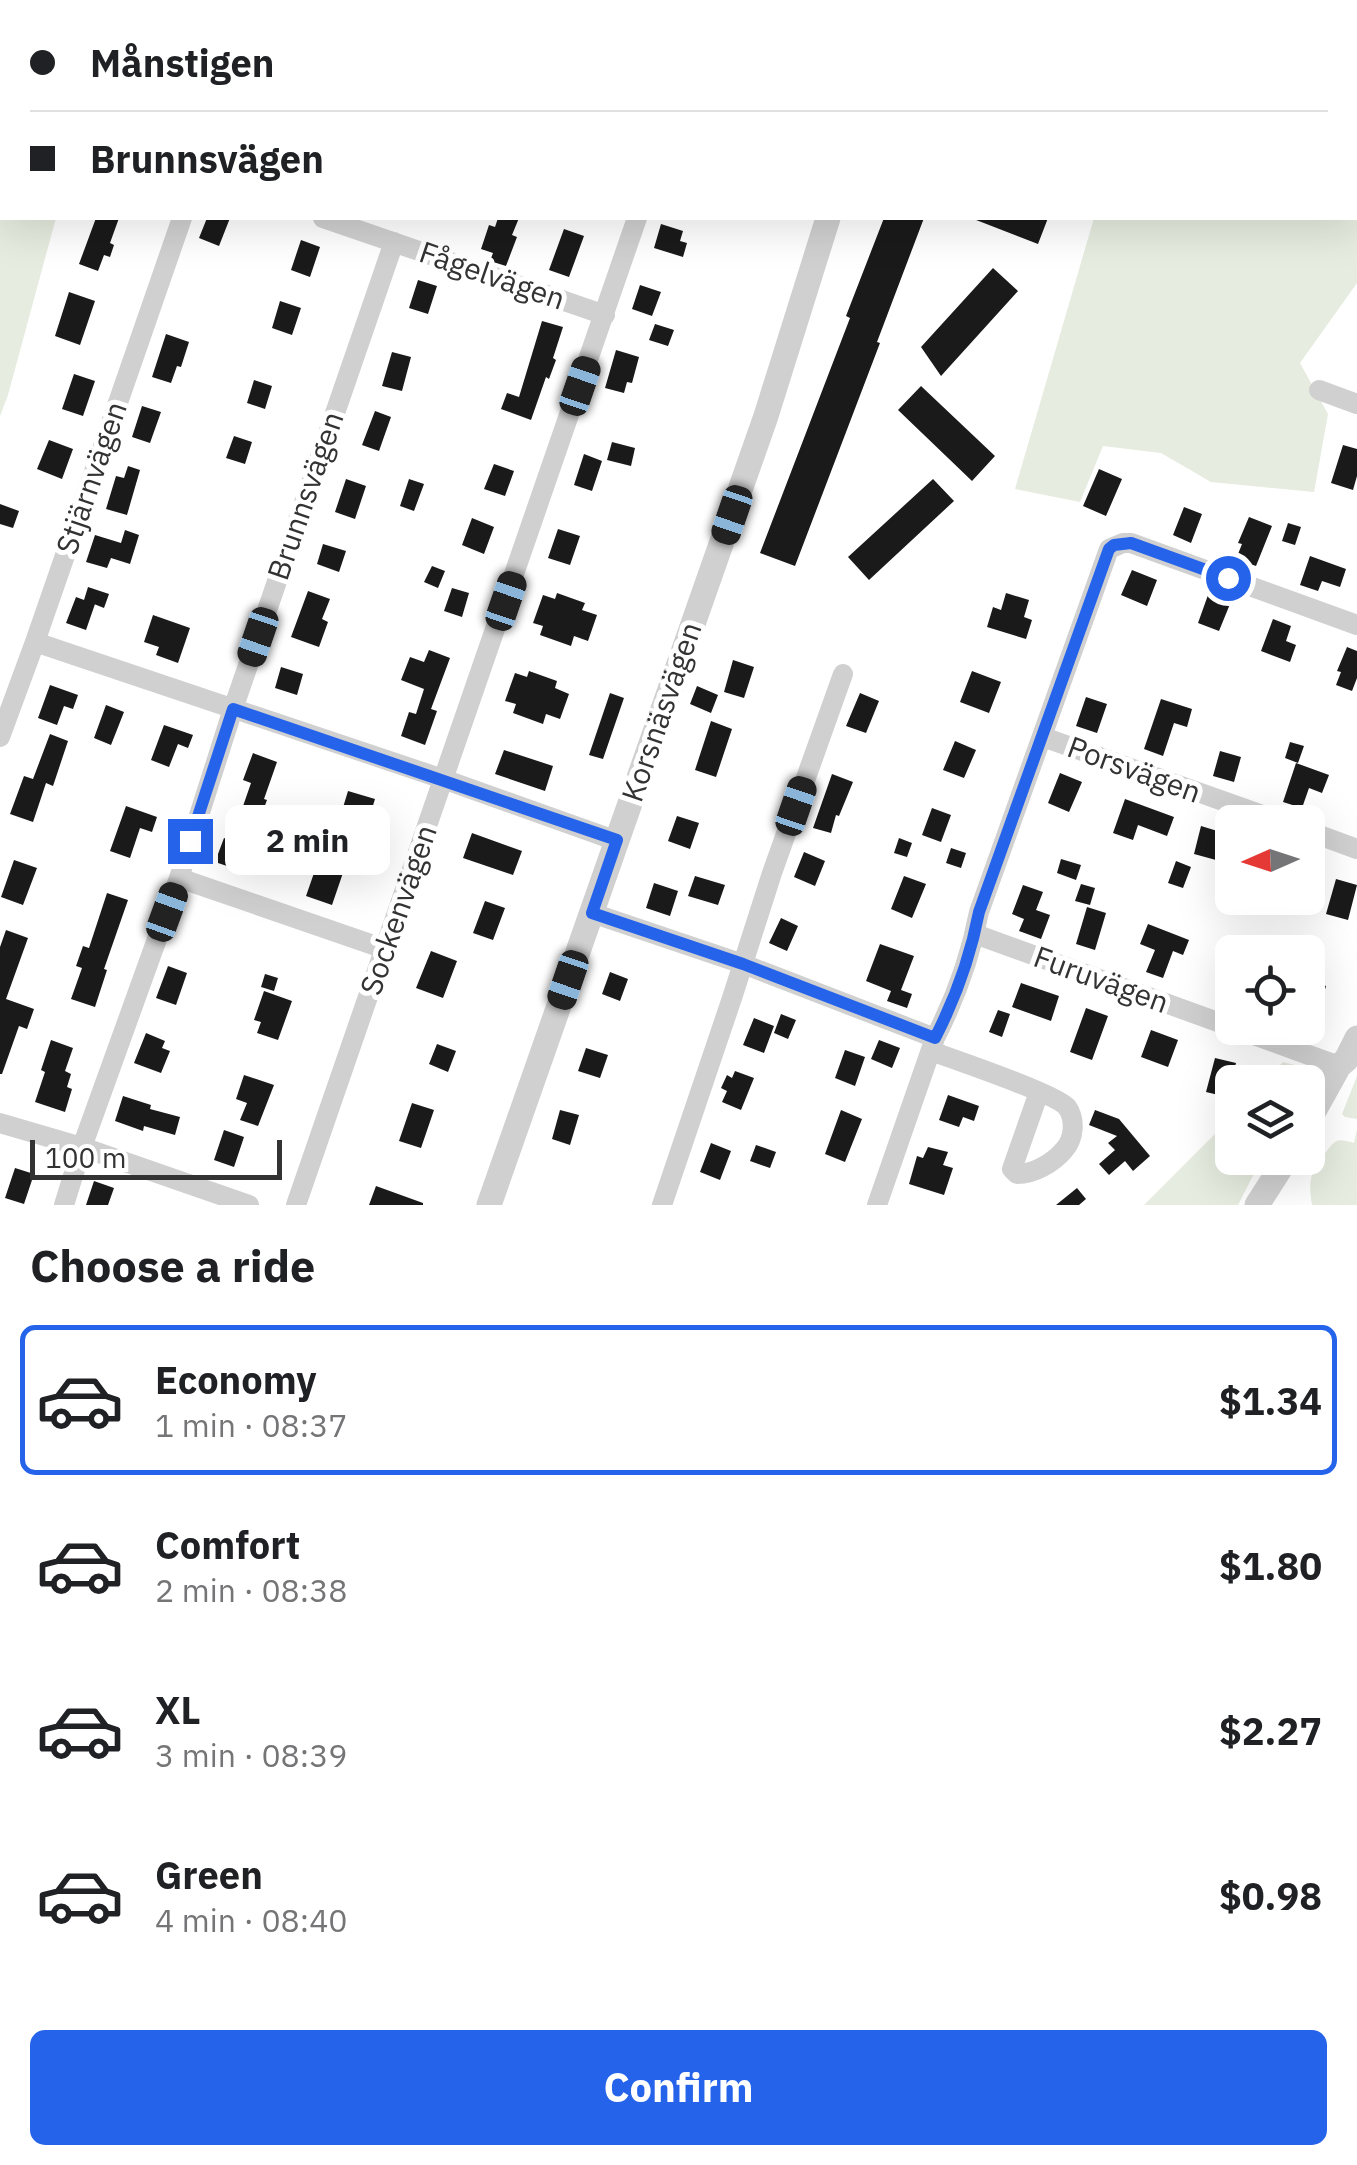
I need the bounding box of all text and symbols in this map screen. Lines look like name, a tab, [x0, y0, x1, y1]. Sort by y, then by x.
text: Månstigen	[90, 38, 274, 87]
text: Brunnsvägen	[90, 134, 324, 183]
street label: Fågelvägen	[415, 232, 570, 318]
car	[556, 353, 604, 419]
street label: Stjärnvägen	[46, 396, 135, 559]
street label: Brunnsvägen	[258, 406, 352, 585]
car	[708, 482, 756, 548]
route start	[1206, 556, 1251, 601]
car	[482, 568, 530, 634]
car	[234, 604, 282, 670]
street label: Korsnäsvägen	[612, 616, 710, 807]
street label: Porsvägen	[1062, 726, 1207, 811]
car	[772, 773, 820, 839]
north arrow	[1215, 805, 1325, 915]
map controls	[1215, 805, 1325, 1175]
callout: 2 min	[225, 806, 390, 876]
route end	[168, 819, 213, 864]
text: 2 min	[266, 819, 349, 861]
street label: Sockenvägen	[350, 819, 445, 1000]
car	[143, 879, 191, 945]
button: locate	[1215, 935, 1325, 1045]
street label: Furuvägen	[1029, 936, 1174, 1021]
car	[544, 947, 592, 1013]
button: layers	[1215, 1065, 1325, 1175]
scale bar	[30, 1135, 282, 1180]
text: 100 m	[45, 1139, 126, 1176]
text: Choose a ride	[30, 1236, 315, 1294]
icon: car	[35, 1355, 125, 1445]
text: Economy	[155, 1355, 317, 1404]
text: $1.34	[1219, 1376, 1322, 1425]
text: 1 min · 08:37	[155, 1404, 348, 1446]
icon: car	[35, 1520, 125, 1610]
text: Comfort	[155, 1520, 300, 1569]
text: $1.80	[1219, 1541, 1322, 1590]
text: 2 min · 08:38	[155, 1569, 348, 1611]
icon: car	[35, 1685, 125, 1775]
text: XL	[155, 1685, 201, 1734]
text: $2.27	[1219, 1706, 1322, 1755]
text: 3 min · 08:39	[155, 1734, 348, 1776]
icon: car	[35, 1850, 125, 1940]
text: Green	[155, 1850, 263, 1899]
text: $0.98	[1219, 1871, 1322, 1920]
text: 4 min · 08:40	[155, 1899, 348, 1941]
button: Confirm	[30, 2030, 1327, 2145]

